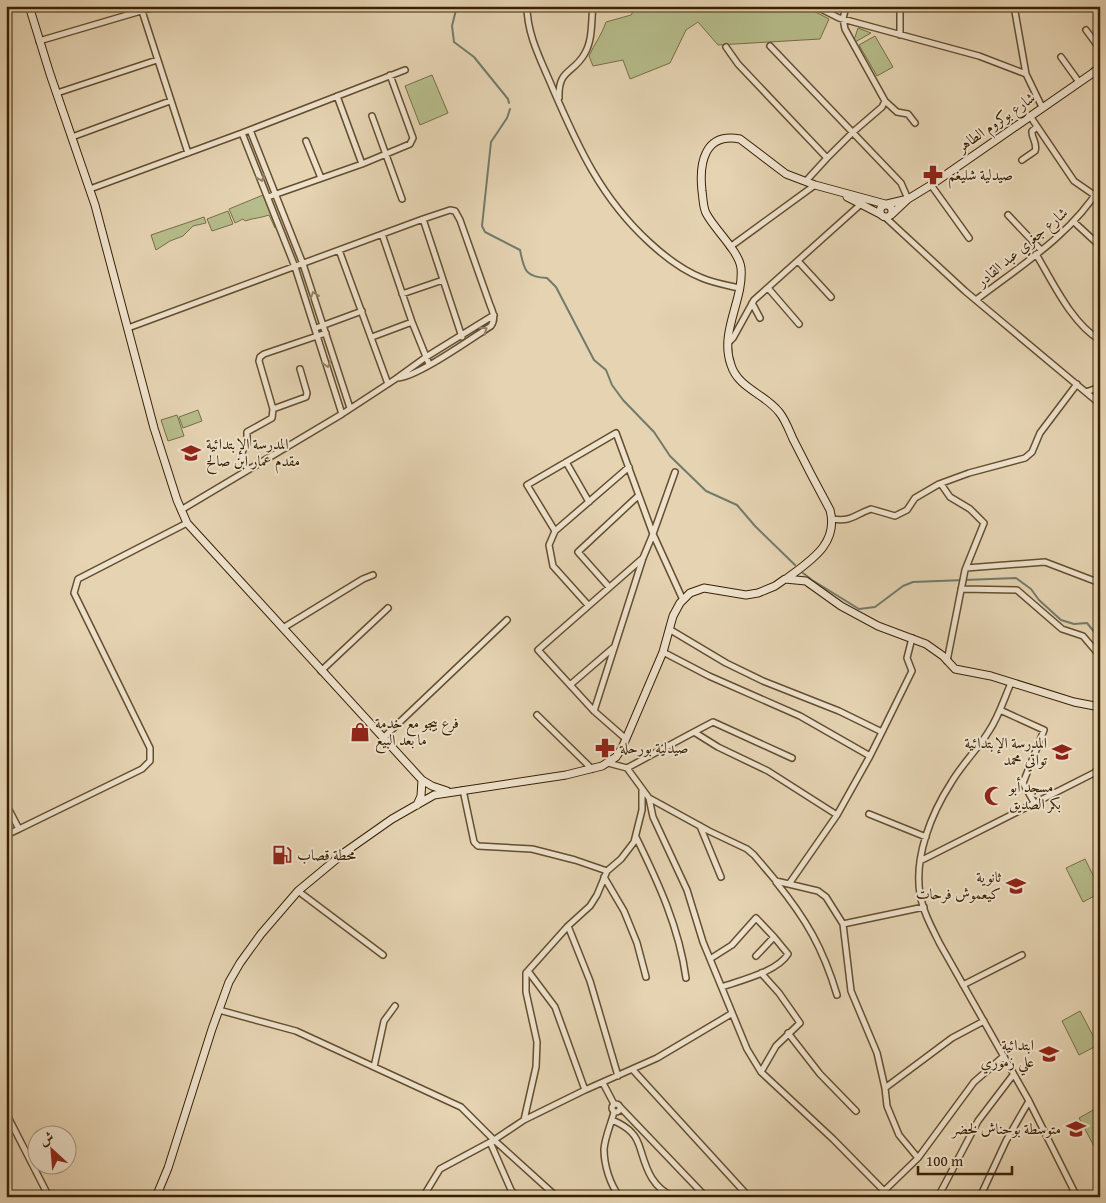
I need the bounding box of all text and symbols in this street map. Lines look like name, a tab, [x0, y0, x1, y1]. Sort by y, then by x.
street label: شارع بوكروم الطاهر	[951, 87, 1041, 160]
pharmacy icon: صيدلية شليغم	[922, 164, 944, 186]
place label: صيدلية شليغم	[948, 164, 1013, 189]
one-way arrow	[254, 173, 265, 182]
street label: شارع جغري عبد القادر	[970, 202, 1074, 295]
one-way arrow	[309, 292, 319, 300]
one-way arrow	[479, 327, 488, 336]
one-way arrow	[321, 360, 331, 368]
place label: المدرسة الإبتدائية مقدم عمار ابن صالح	[206, 433, 300, 475]
school or university icon: المدرسة الإبتدائية مقدم عمار ابن صالح	[180, 442, 202, 464]
place label: فرع بيجو مع خدمة ما بعد البيع	[375, 712, 459, 754]
shop icon: فرع بيجو مع خدمة ما بعد البيع	[349, 721, 371, 743]
place label: المدرسة الإبتدائية تواتي محمد	[964, 732, 1047, 772]
pharmacy icon: صيدلية بورحلة	[594, 737, 616, 759]
place label: صيدلية بورحلة	[619, 737, 688, 758]
school or university icon: المدرسة الإبتدائية تواتي محمد	[1051, 741, 1073, 763]
place label: مسجد أبو بكر الصديق	[1007, 776, 1061, 814]
mosque icon: مسجد أبو بكر الصديق	[983, 785, 1005, 807]
fuel station icon: محطة قصاب	[271, 844, 293, 866]
place label: محطة قصاب	[297, 844, 356, 865]
place label: ثانوية كيعموش فرحات	[916, 866, 1001, 904]
school or university icon: ثانوية كيعموش فرحات	[1005, 875, 1027, 897]
place label: ابتدائية علي زموري	[980, 1034, 1034, 1076]
school or university icon: ابتدائية علي زموري	[1038, 1043, 1060, 1065]
place label: متوسطة بوحناش لخضر	[950, 1118, 1061, 1139]
school or university icon: متوسطة بوحناش لخضر	[1065, 1118, 1087, 1140]
north arrow	[28, 1126, 78, 1176]
text: ش	[36, 1126, 57, 1150]
scale bar	[918, 1143, 1012, 1175]
text: 100 m	[926, 1150, 964, 1171]

